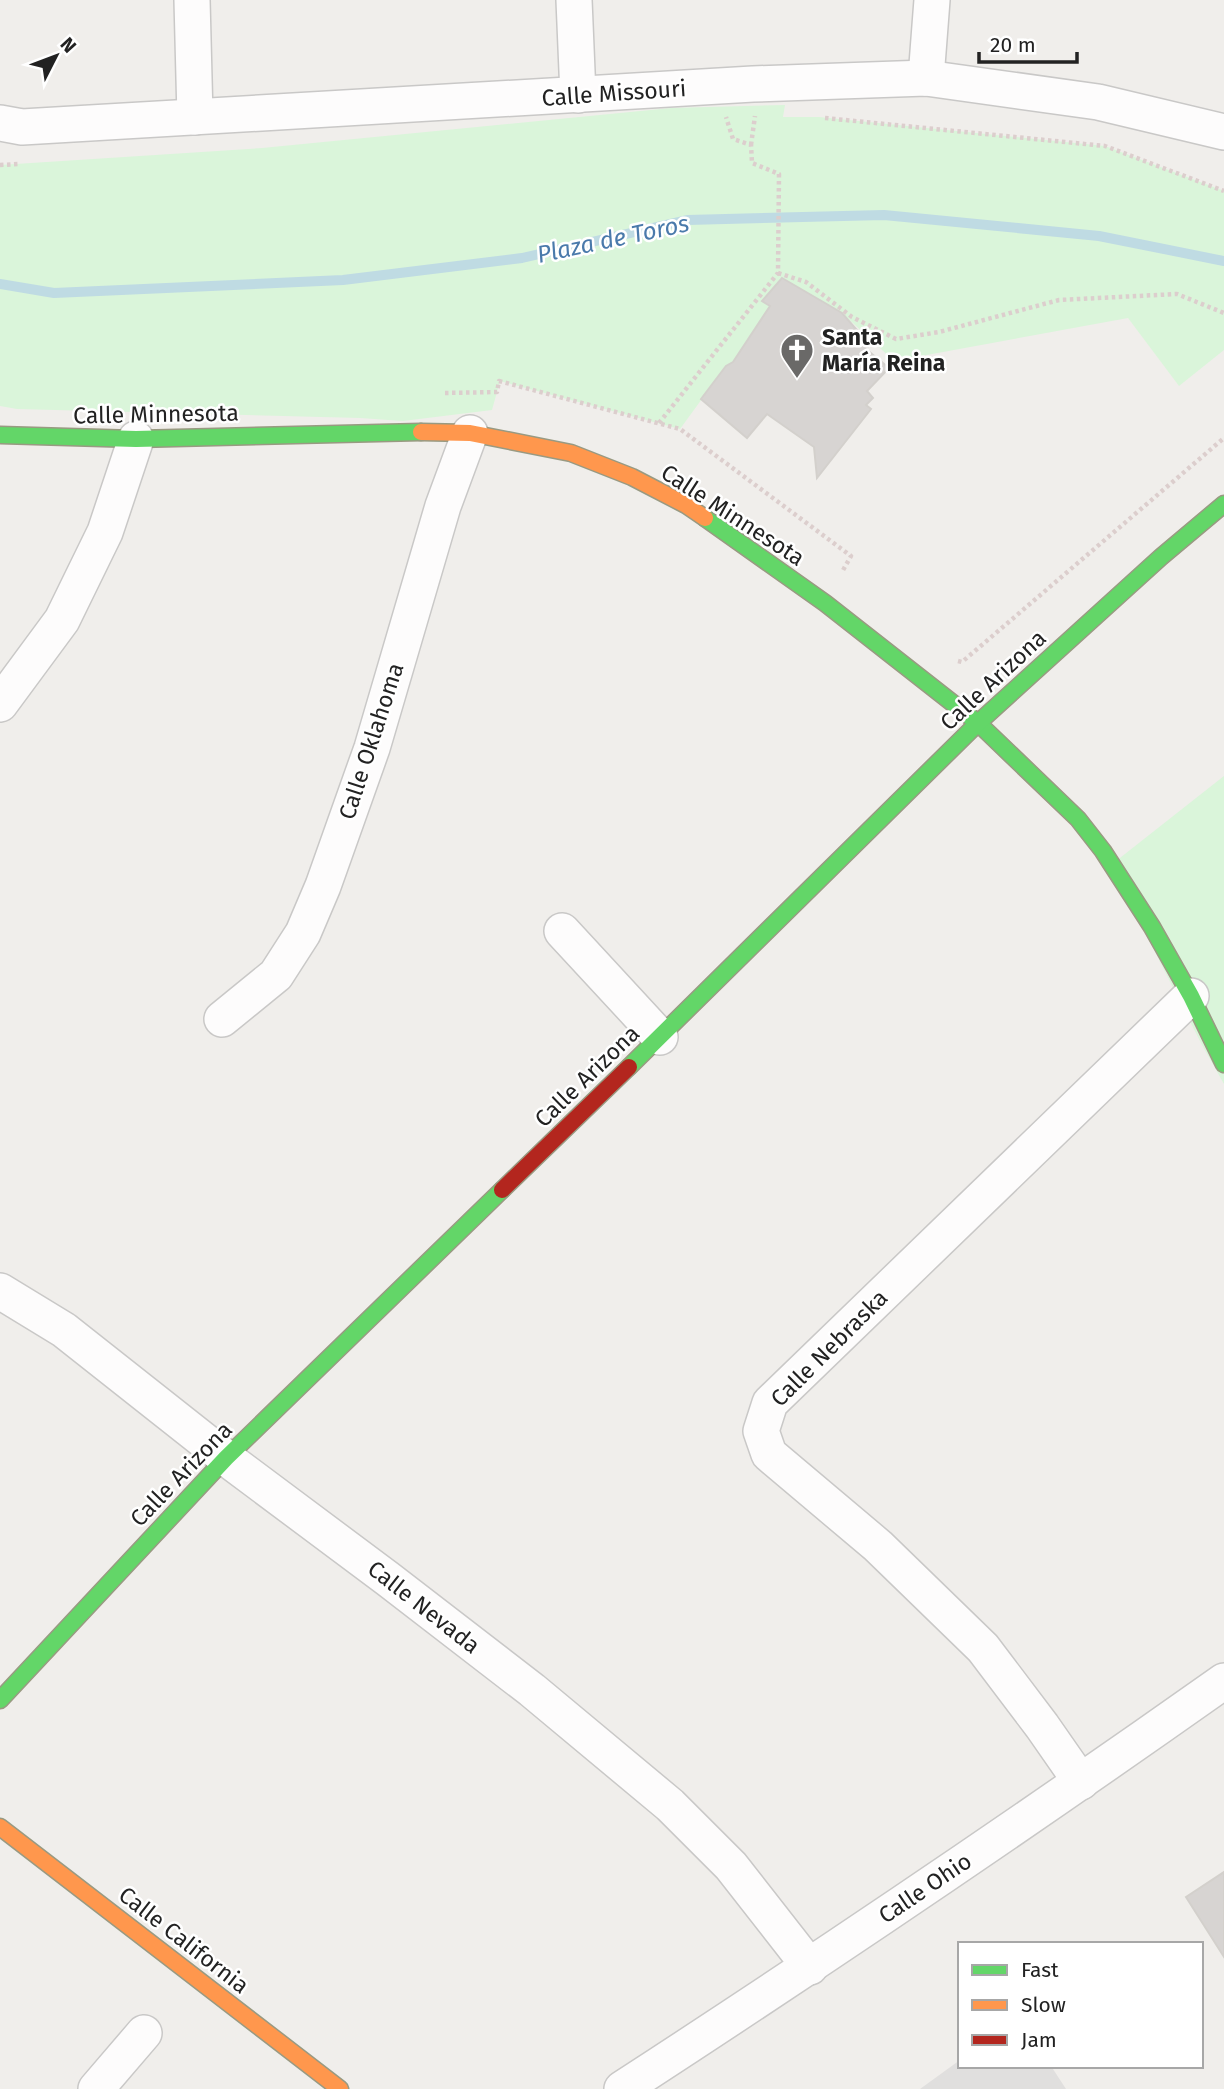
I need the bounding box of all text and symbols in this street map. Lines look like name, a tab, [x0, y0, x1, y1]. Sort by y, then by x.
north arrow	[21, 21, 91, 91]
scale bar	[979, 21, 1077, 65]
text: 20 m	[990, 32, 1036, 58]
text: N	[55, 33, 81, 57]
street label: Calle Missouri	[541, 74, 687, 112]
water label: Plaza de Toros	[534, 209, 692, 269]
place label: Santa María Reina	[822, 323, 945, 377]
church icon: Santa María Reina	[778, 331, 816, 380]
street label: Calle Minnesota	[73, 399, 239, 429]
street label: Calle Minnesota	[656, 458, 810, 572]
street label: Calle Arizona	[934, 624, 1052, 736]
street label: Calle Oklahoma	[333, 659, 409, 823]
street label: Calle Arizona	[529, 1019, 645, 1133]
street label: Calle Nebraska	[765, 1284, 893, 1412]
street label: Calle Arizona	[124, 1416, 238, 1532]
street label: Calle Nevada	[362, 1554, 486, 1660]
street label: Calle Ohio	[873, 1847, 977, 1929]
street label: Calle California	[113, 1881, 255, 1999]
legend	[958, 1942, 1203, 2068]
text: Fast	[1021, 1957, 1059, 1983]
text: Slow	[1021, 1992, 1066, 2018]
text: Jam	[1021, 2027, 1057, 2053]

